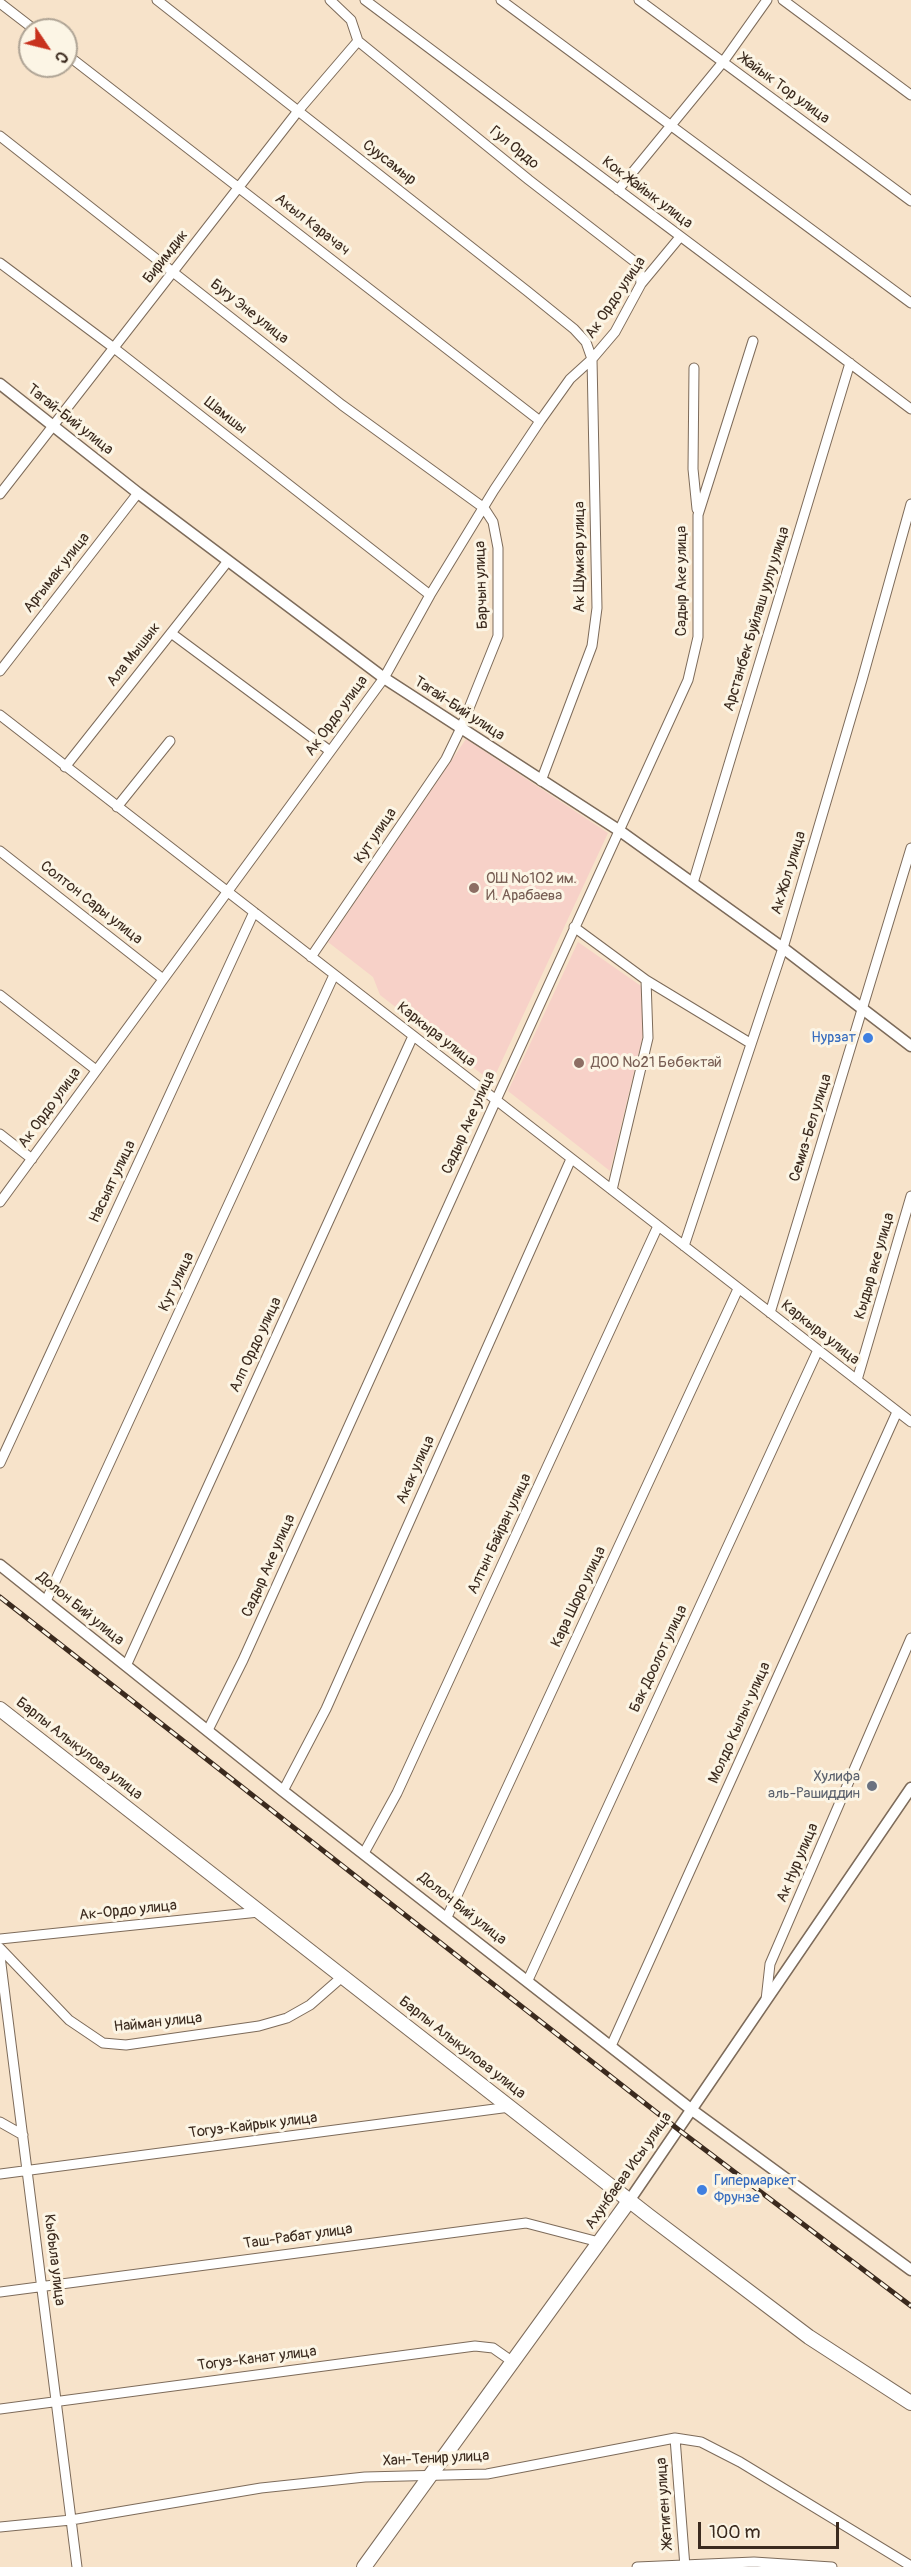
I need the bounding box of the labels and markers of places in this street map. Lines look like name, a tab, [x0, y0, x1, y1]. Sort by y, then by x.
place label: ОШ №102 им. И. Арабаева	[486, 870, 577, 905]
marker: ОШ №102 им. И. Арабаева	[467, 881, 481, 895]
place label: Нурзат	[811, 1029, 856, 1047]
marker: Нурзат	[861, 1031, 875, 1045]
place label: ДОО №21 Бөбөктай	[591, 1054, 722, 1072]
marker: ДОО №21 Бөбөктай	[572, 1056, 586, 1070]
place label: Хулифа аль-Рашиддин	[768, 1768, 860, 1803]
marker: Хулифа аль-Рашиддин	[865, 1779, 879, 1793]
place label: Гипермаркет Фрунзе	[714, 2172, 797, 2207]
marker: Гипермаркет Фрунзе	[695, 2183, 709, 2197]

